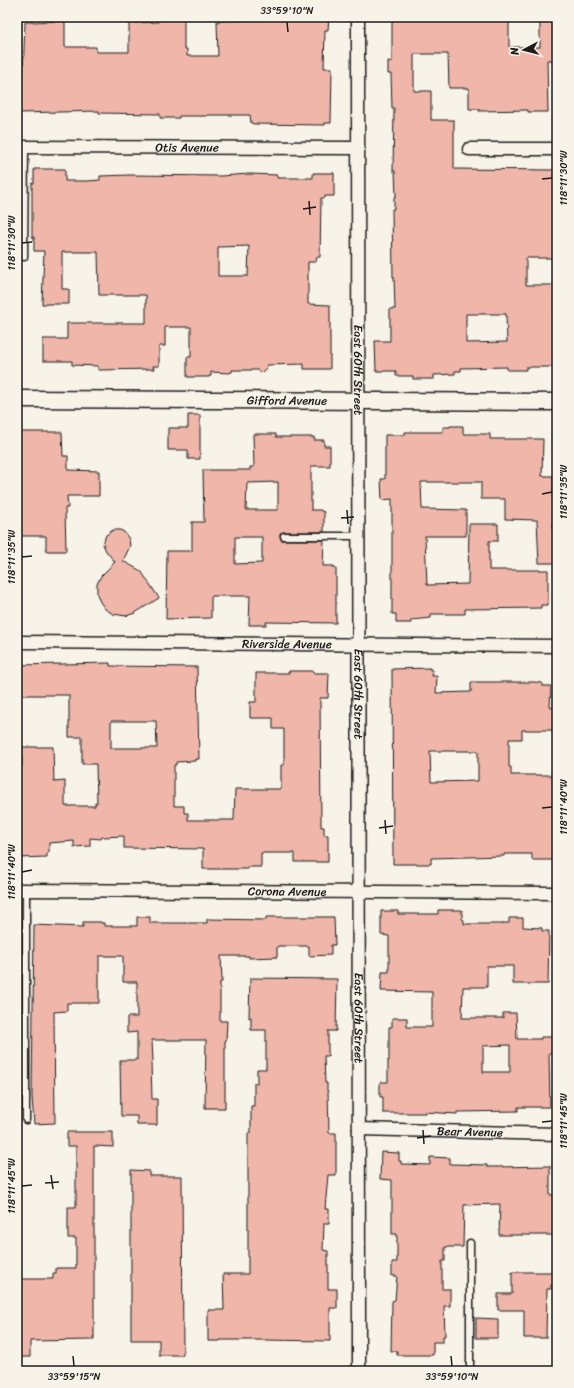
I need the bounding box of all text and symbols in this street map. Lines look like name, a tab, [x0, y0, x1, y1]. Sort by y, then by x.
text: 33°59'10"N	[261, 2, 314, 20]
north arrow	[504, 30, 544, 70]
text: N	[505, 46, 525, 57]
street label: Otis Avenue	[155, 136, 219, 159]
text: 118°11'30"W	[555, 150, 573, 205]
text: 118°11'30"W	[3, 215, 21, 270]
street label: East 60th Street	[347, 325, 369, 415]
street label: Gifford Avenue	[247, 389, 327, 412]
text: 118°11'35"W	[555, 464, 573, 519]
text: 118°11'35"W	[3, 529, 21, 584]
street label: Riverside Avenue	[242, 633, 332, 655]
street label: East 60th Street	[347, 649, 370, 739]
text: 118°11'40"W	[555, 779, 573, 835]
text: 118°11'40"W	[3, 844, 21, 900]
street label: Corona Avenue	[248, 880, 327, 903]
street label: East 60th Street	[348, 973, 370, 1063]
text: 118°11'45"W	[555, 1093, 573, 1149]
street label: Bear Avenue	[437, 1120, 503, 1144]
text: 118°11'45"W	[3, 1158, 21, 1214]
text: 33°59'15"N	[48, 1368, 100, 1386]
text: 33°59'10"N	[426, 1368, 479, 1386]

